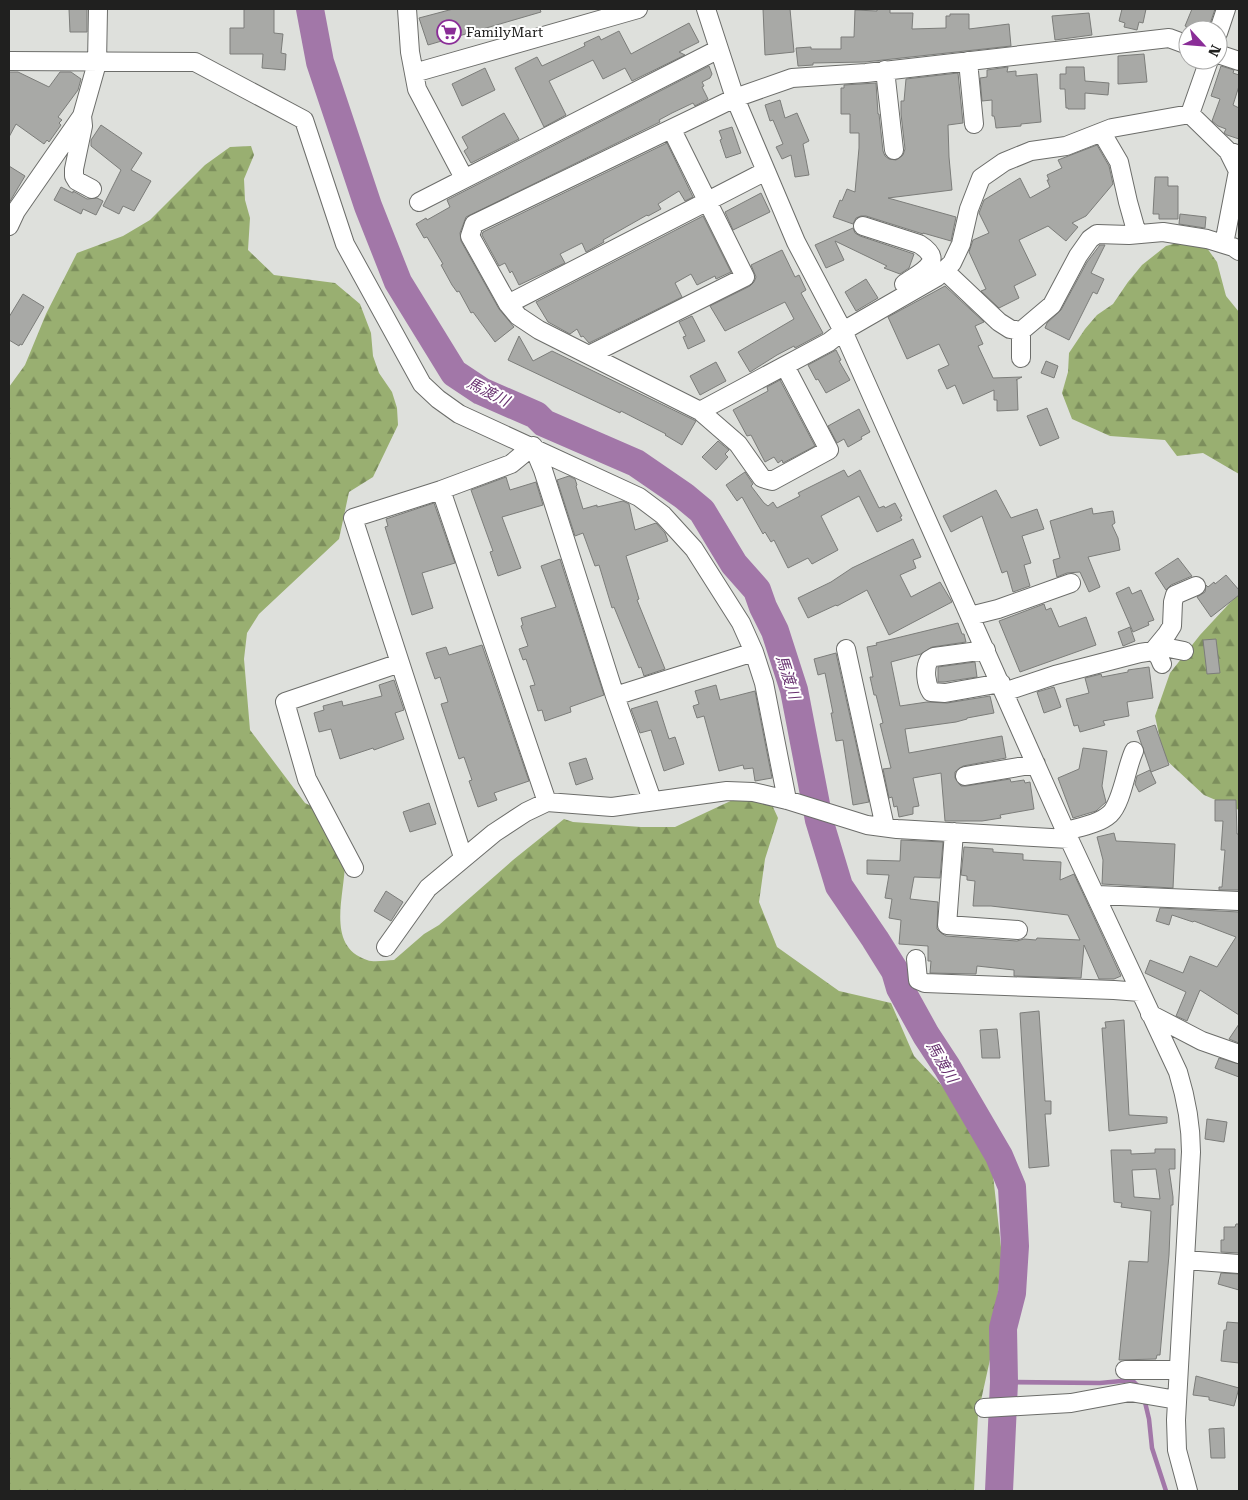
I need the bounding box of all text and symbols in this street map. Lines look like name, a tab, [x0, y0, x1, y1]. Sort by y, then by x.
supermarket icon: FamilyMart	[436, 19, 462, 45]
north arrow	[1178, 20, 1228, 70]
place label: FamilyMart	[466, 24, 543, 40]
text: N	[1205, 42, 1224, 59]
water label: 馬渡川	[464, 374, 514, 411]
water label: 馬渡川	[772, 653, 804, 703]
water label: 馬渡川	[923, 1038, 962, 1088]

